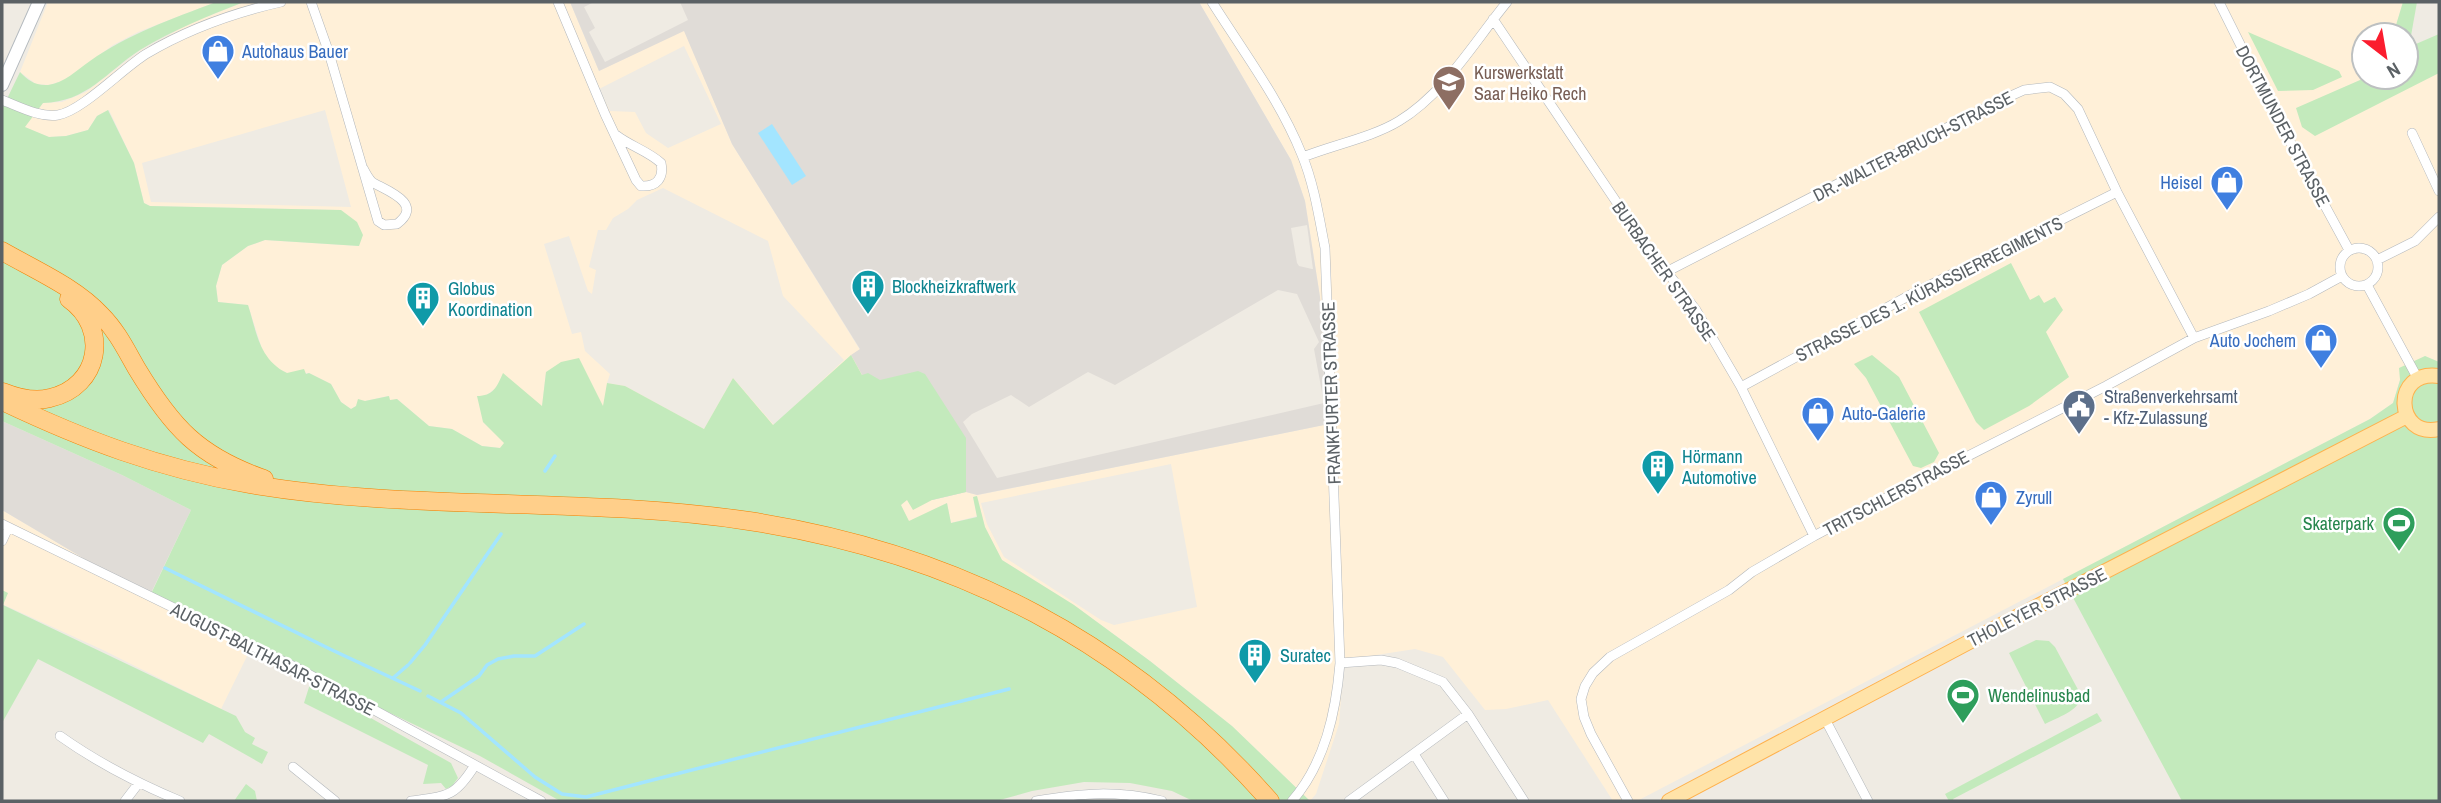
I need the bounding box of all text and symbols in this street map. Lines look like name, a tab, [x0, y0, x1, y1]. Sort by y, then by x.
north arrow	[2350, 21, 2420, 91]
shop icon: Autohaus Bauer	[199, 32, 237, 81]
place label: Autohaus Bauer	[241, 39, 348, 64]
street label: DORTMUNDER STRASSE	[2230, 41, 2336, 211]
text: N	[2382, 57, 2405, 85]
place label: Kurswerkstatt Saar Heiko Rech	[1474, 60, 1586, 106]
school or university icon: Kurswerkstatt Saar Heiko Rech	[1430, 63, 1468, 112]
street label: DR.-WALTER-BRUCH-STRASSE	[1809, 85, 2017, 207]
shop icon: Heisel	[2208, 163, 2246, 212]
place label: Heisel	[2160, 170, 2202, 195]
street label: BURBACHER STRASSE	[1606, 196, 1722, 346]
street label: STRASSE DES 1. KÜRASSIERREGIMENTS	[1791, 210, 2067, 368]
building icon: Blockheizkraftwerk	[849, 267, 887, 316]
place label: Blockheizkraftwerk	[892, 274, 1016, 299]
place label: Globus Koordination	[448, 276, 533, 322]
building icon: Globus Koordination	[404, 279, 442, 328]
street label: FRANKFURTER STRASSE	[1315, 301, 1347, 485]
shop icon: Auto Jochem	[2302, 321, 2340, 370]
place label: Auto Jochem	[2209, 328, 2296, 353]
place label: Straßenverkehrsamt - Kfz-Zulassung	[2104, 384, 2238, 430]
public building icon: Straßenverkehrsamt - Kfz-Zulassung	[2060, 387, 2098, 436]
shop icon: Auto-Galerie	[1799, 394, 1837, 443]
place label: Auto-Galerie	[1841, 401, 1926, 426]
place label: Hörmann Automotive	[1681, 444, 1757, 490]
street label: TRITSCHLERSTRASSE	[1819, 444, 1973, 542]
building icon: Hörmann Automotive	[1639, 447, 1677, 496]
shop icon: Zyrull	[1972, 478, 2010, 527]
place label: Zyrull	[2016, 485, 2052, 510]
sports icon: Skaterpark	[2380, 504, 2418, 553]
place label: Skaterpark	[2303, 511, 2375, 536]
street label: THOLEYER STRASSE	[1963, 561, 2111, 653]
street label: AUGUST-BALTHASAR-STRASSE	[166, 596, 379, 721]
building icon: Suratec	[1236, 636, 1274, 685]
place label: Suratec	[1280, 643, 1331, 668]
sports icon: Wendelinusbad	[1944, 676, 1982, 725]
place label: Wendelinusbad	[1988, 683, 2090, 708]

